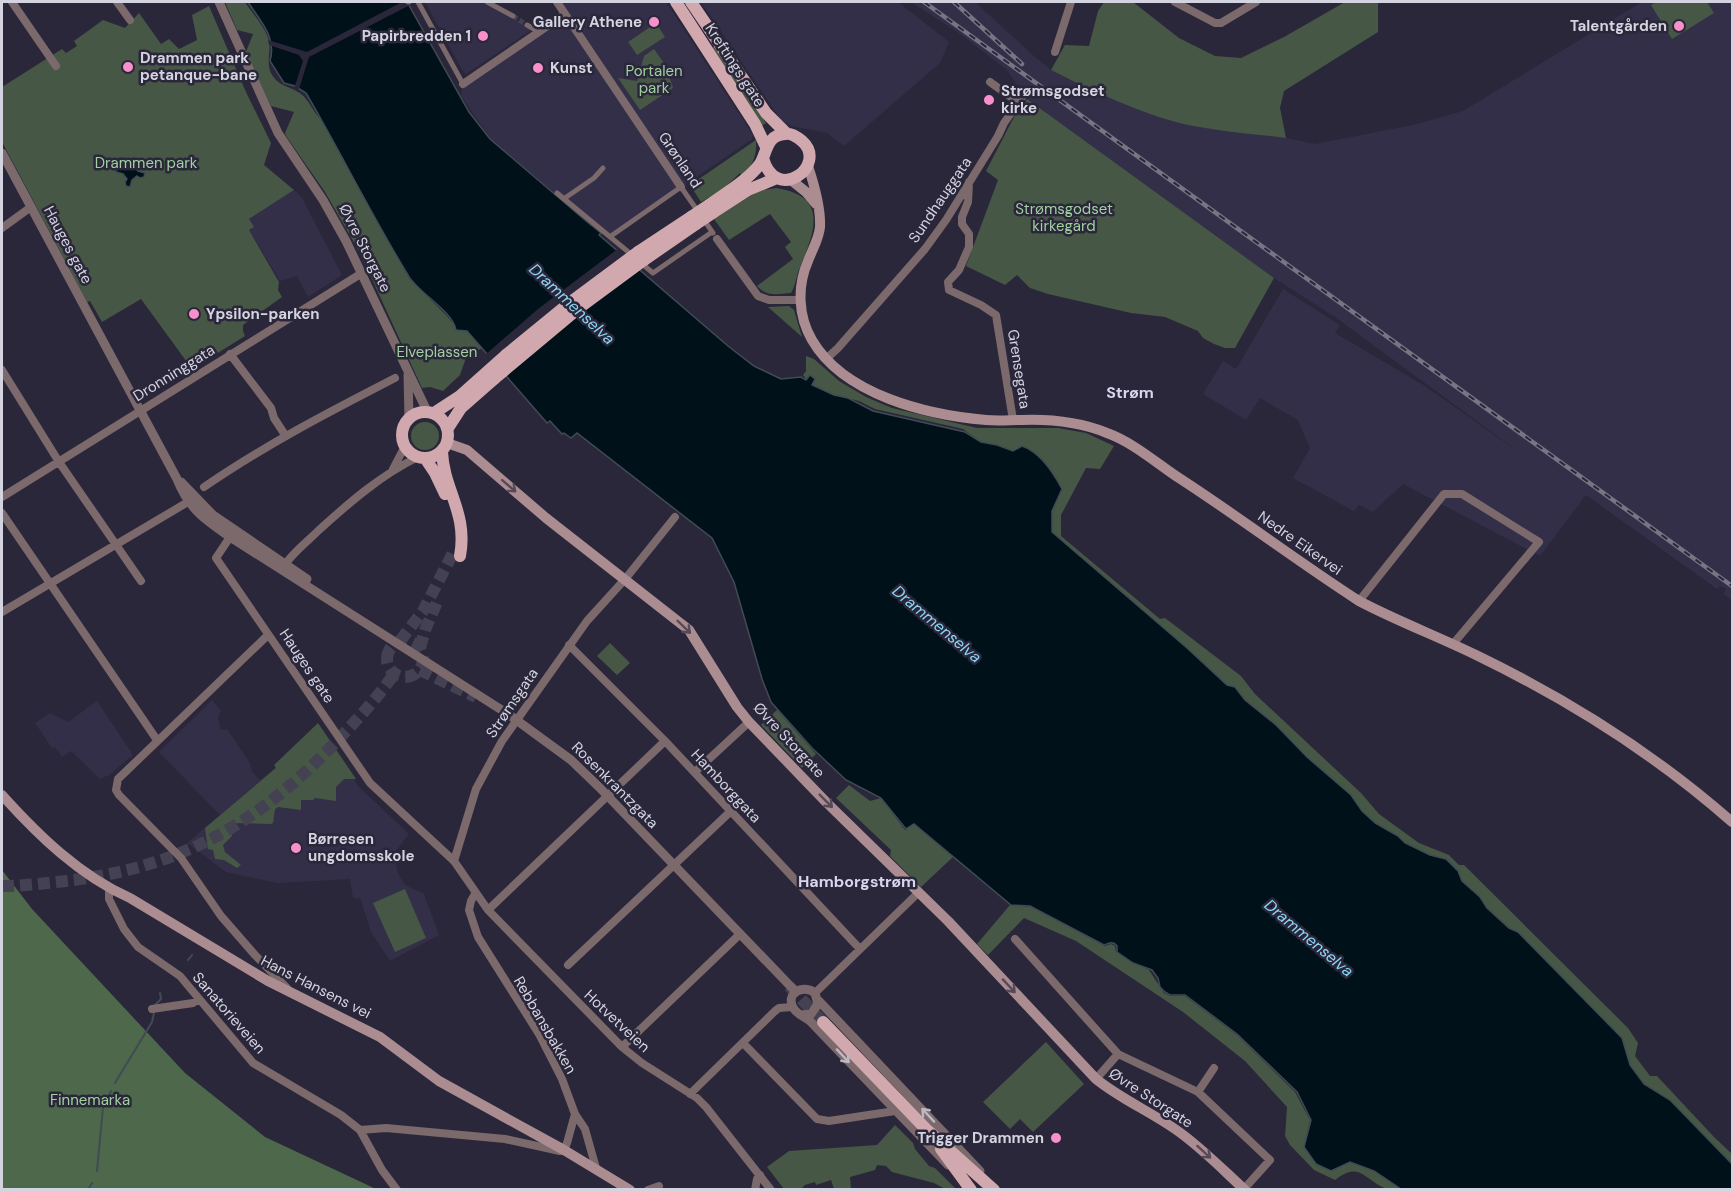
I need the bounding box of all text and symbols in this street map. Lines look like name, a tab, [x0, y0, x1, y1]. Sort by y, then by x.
place label: Gallery Athene	[533, 12, 642, 32]
marker: Gallery Athene	[647, 15, 661, 29]
place label: Talentgården	[1570, 16, 1667, 36]
street label: Kreftings gate	[700, 19, 770, 111]
marker: Talentgården	[1672, 19, 1686, 33]
place label: Papirbredden 1	[362, 26, 471, 46]
marker: Papirbredden 1	[476, 29, 490, 43]
place label: Drammen park petanque-bane	[140, 48, 257, 85]
place label: Kunst	[550, 58, 592, 78]
marker: Drammen park petanque-bane	[121, 60, 135, 74]
marker: Kunst	[531, 61, 545, 75]
park label: Portalen park	[625, 61, 683, 98]
place label: Strømsgodset kirke	[1001, 81, 1105, 118]
marker: Strømsgodset kirke	[982, 93, 996, 107]
street label: Grønland	[654, 128, 706, 192]
park label: Drammen park	[95, 153, 198, 173]
street label: Sundhauggata	[904, 153, 976, 247]
park label: Strømsgodset kirkegård	[1015, 199, 1113, 236]
street label: Øvre Storgate	[334, 200, 396, 296]
street label: Hauges gate	[39, 203, 97, 287]
water label: Drammenselva	[525, 259, 620, 349]
place label: Ypsilon-parken	[206, 304, 320, 324]
marker: Ypsilon-parken	[187, 307, 201, 321]
street label: Grensegata	[1003, 328, 1035, 410]
street label: Dronninggata	[129, 340, 219, 406]
park label: Elveplassen	[397, 342, 477, 362]
district label: Strøm	[1106, 382, 1154, 403]
one-way arrow	[501, 479, 516, 493]
street label: Nedre Eikervei	[1254, 506, 1346, 580]
water label: Drammenselva	[888, 581, 986, 668]
one-way arrow	[677, 620, 692, 634]
street label: Hauges gate	[275, 625, 339, 707]
street label: Strømsgata	[481, 664, 543, 742]
street label: Øvre Storgate	[749, 698, 829, 782]
street label: Rosenkrantzgata	[567, 737, 663, 833]
street label: Hamborggata	[687, 745, 765, 827]
one-way arrow	[818, 794, 833, 809]
place label: Børresen ungdomsskole	[308, 829, 414, 866]
marker: Børresen ungdomsskole	[289, 841, 303, 855]
district label: Hamborgstrøm	[798, 871, 916, 892]
water label: Drammenselva	[1260, 895, 1358, 982]
street label: Hans Hansens vei	[257, 951, 375, 1023]
street label: Sanatorieveien	[188, 968, 270, 1058]
street label: Rebbansbakken	[509, 973, 581, 1077]
one-way arrow	[1002, 979, 1016, 994]
street label: Hotvetveien	[580, 985, 654, 1057]
one-way arrow	[836, 1049, 850, 1064]
street label: Øvre Storgate	[1105, 1063, 1197, 1133]
park label: Finnemarka	[50, 1090, 130, 1110]
one-way arrow	[921, 1107, 935, 1122]
place label: Trigger Drammen	[917, 1128, 1044, 1148]
marker: Trigger Drammen	[1049, 1131, 1063, 1145]
one-way arrow	[1196, 1145, 1211, 1159]

